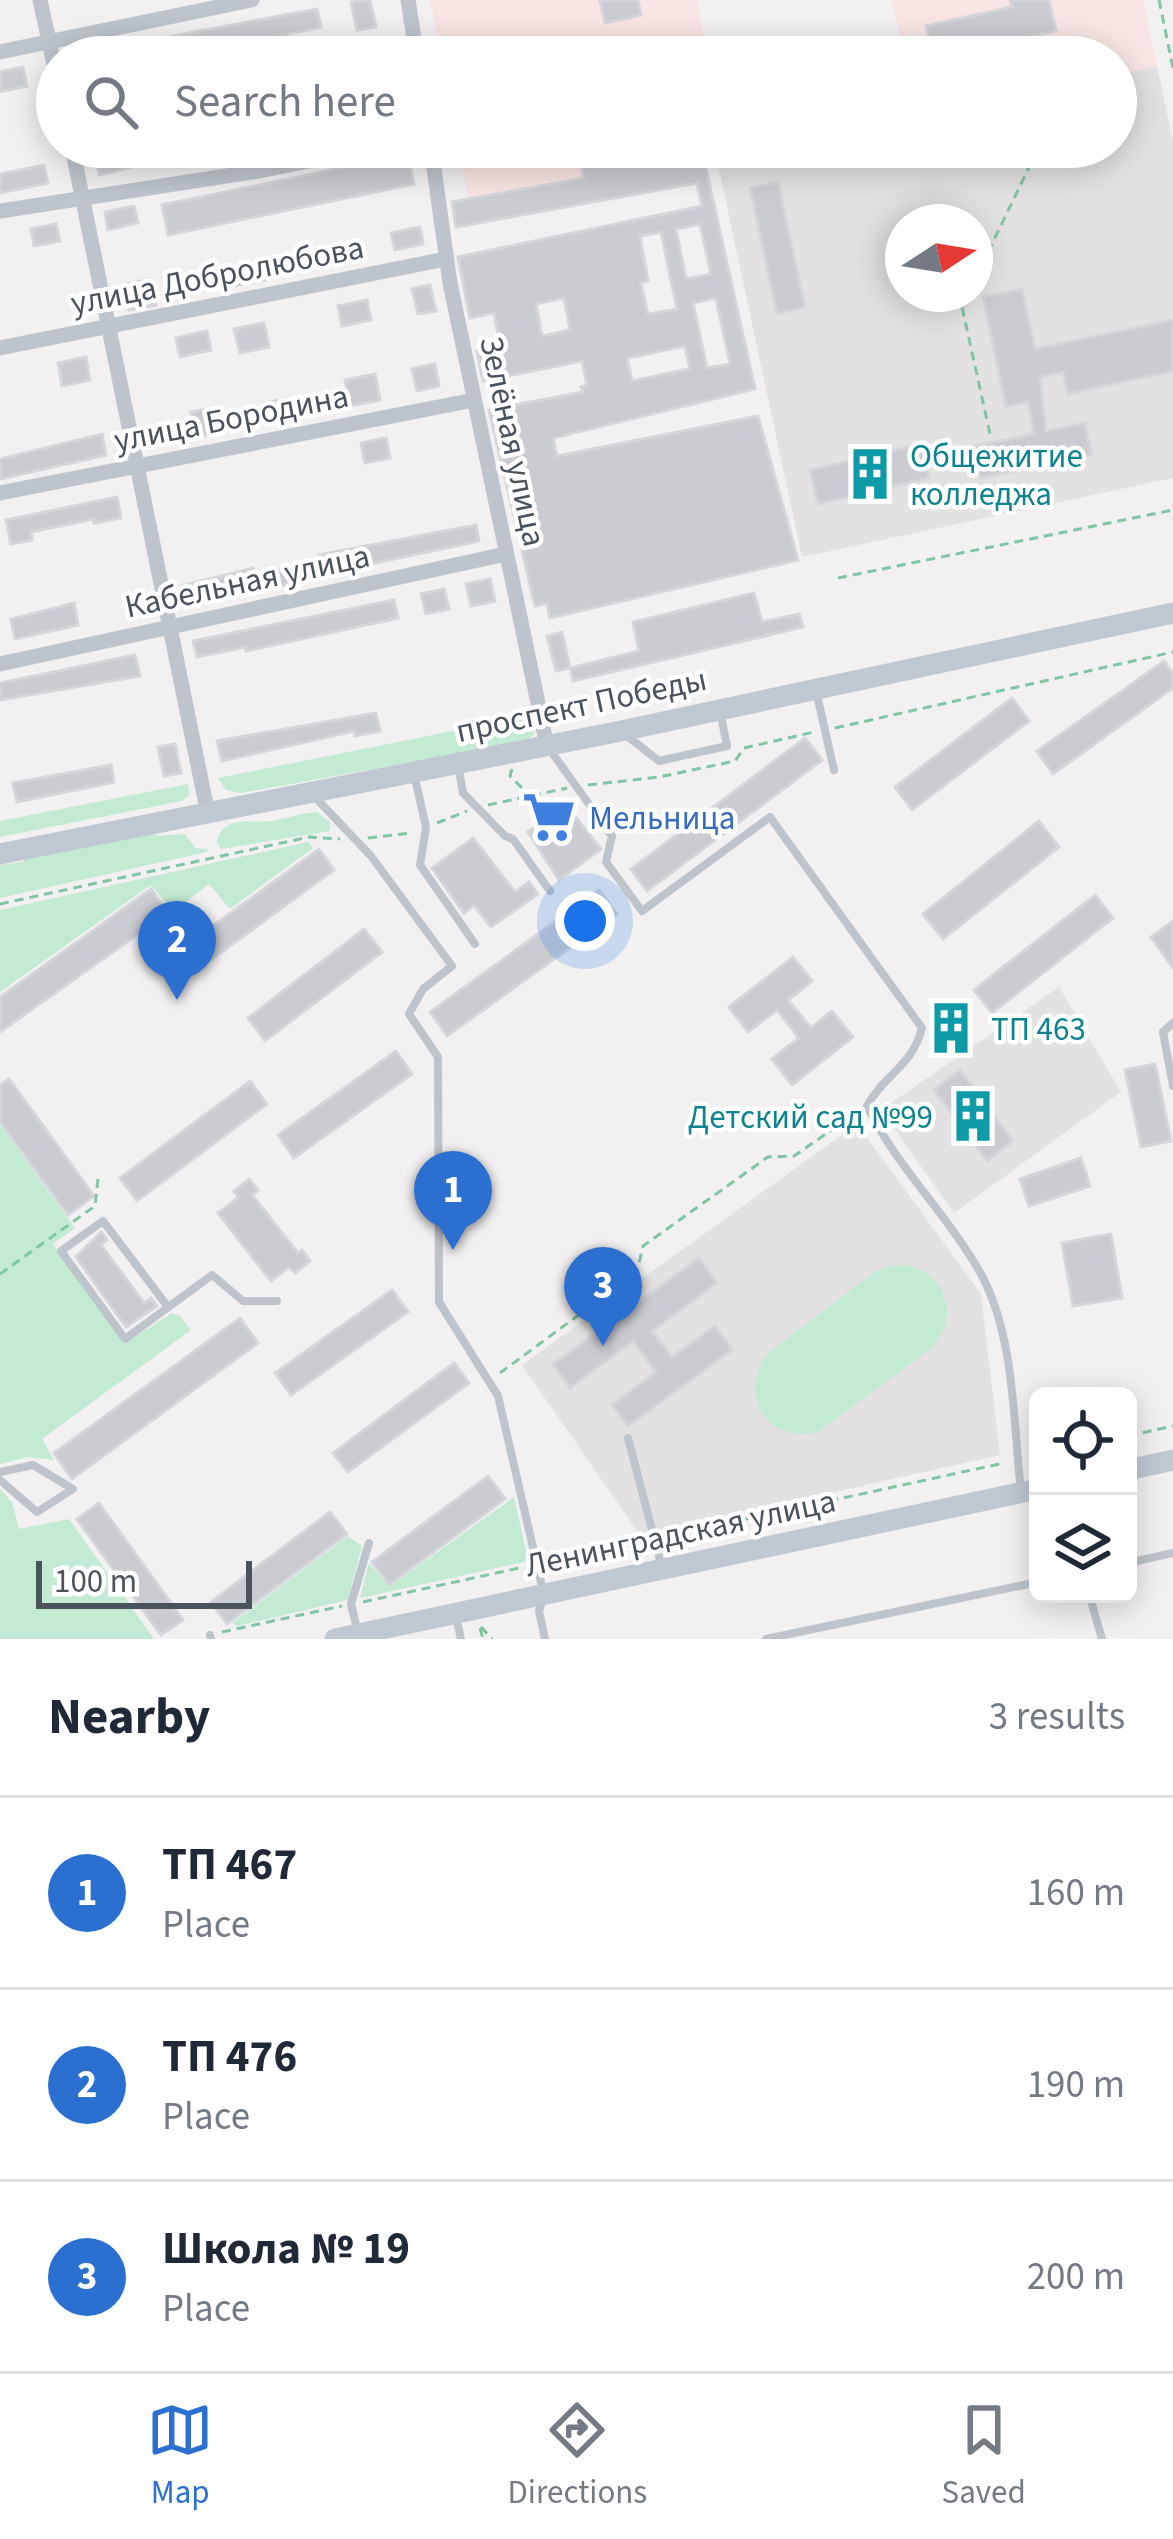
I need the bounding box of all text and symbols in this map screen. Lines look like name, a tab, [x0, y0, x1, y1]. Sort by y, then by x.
search box	[36, 36, 1137, 168]
icon: search	[78, 69, 144, 135]
text: Search here	[174, 70, 396, 134]
north arrow	[885, 204, 993, 312]
street label: улица Добролюбова	[67, 224, 368, 327]
street label: Зелёная улица	[467, 332, 558, 551]
street label: улица Бородина	[110, 373, 352, 464]
place label: Общежитие колледжа	[910, 433, 1083, 518]
building icon: Общежитие колледжа	[841, 445, 899, 503]
street label: Кабельная улица	[121, 533, 374, 630]
street label: проспект Победы	[452, 656, 711, 755]
supermarket icon: Мельница	[520, 788, 578, 846]
place label: Мельница	[589, 795, 735, 842]
your location	[555, 891, 615, 951]
pin: 2	[138, 901, 216, 1000]
building icon: ТП 463	[922, 999, 980, 1057]
place label: ТП 463	[991, 1006, 1086, 1053]
building icon: Детский сад №99	[944, 1087, 1002, 1145]
place label: Детский сад №99	[688, 1094, 933, 1141]
pin: 1	[414, 1151, 492, 1250]
pin: 3	[564, 1247, 642, 1346]
map controls	[1029, 1387, 1137, 1603]
button: locate	[1029, 1387, 1137, 1495]
street label: Ленинградская улица	[521, 1478, 840, 1589]
button: layers	[1029, 1495, 1137, 1603]
scale bar	[36, 1555, 252, 1608]
text: 100 m	[54, 1558, 137, 1605]
text: Nearby	[48, 1681, 210, 1753]
text: 3 results	[989, 1689, 1125, 1745]
text: ТП 467	[162, 1833, 297, 1897]
text: 1	[77, 1865, 97, 1921]
text: 160 m	[1027, 1865, 1125, 1921]
text: Place	[162, 1897, 250, 1953]
text: ТП 476	[162, 2025, 297, 2089]
text: 2	[77, 2057, 97, 2113]
text: 190 m	[1027, 2057, 1125, 2113]
text: Place	[162, 2089, 250, 2145]
text: Школа № 19	[162, 2217, 410, 2281]
text: 3	[77, 2249, 97, 2305]
text: 200 m	[1027, 2249, 1125, 2305]
text: Place	[162, 2281, 250, 2337]
tab: Map	[147, 2397, 213, 2516]
tab: Directions	[508, 2397, 647, 2516]
tab: Saved	[942, 2397, 1026, 2516]

